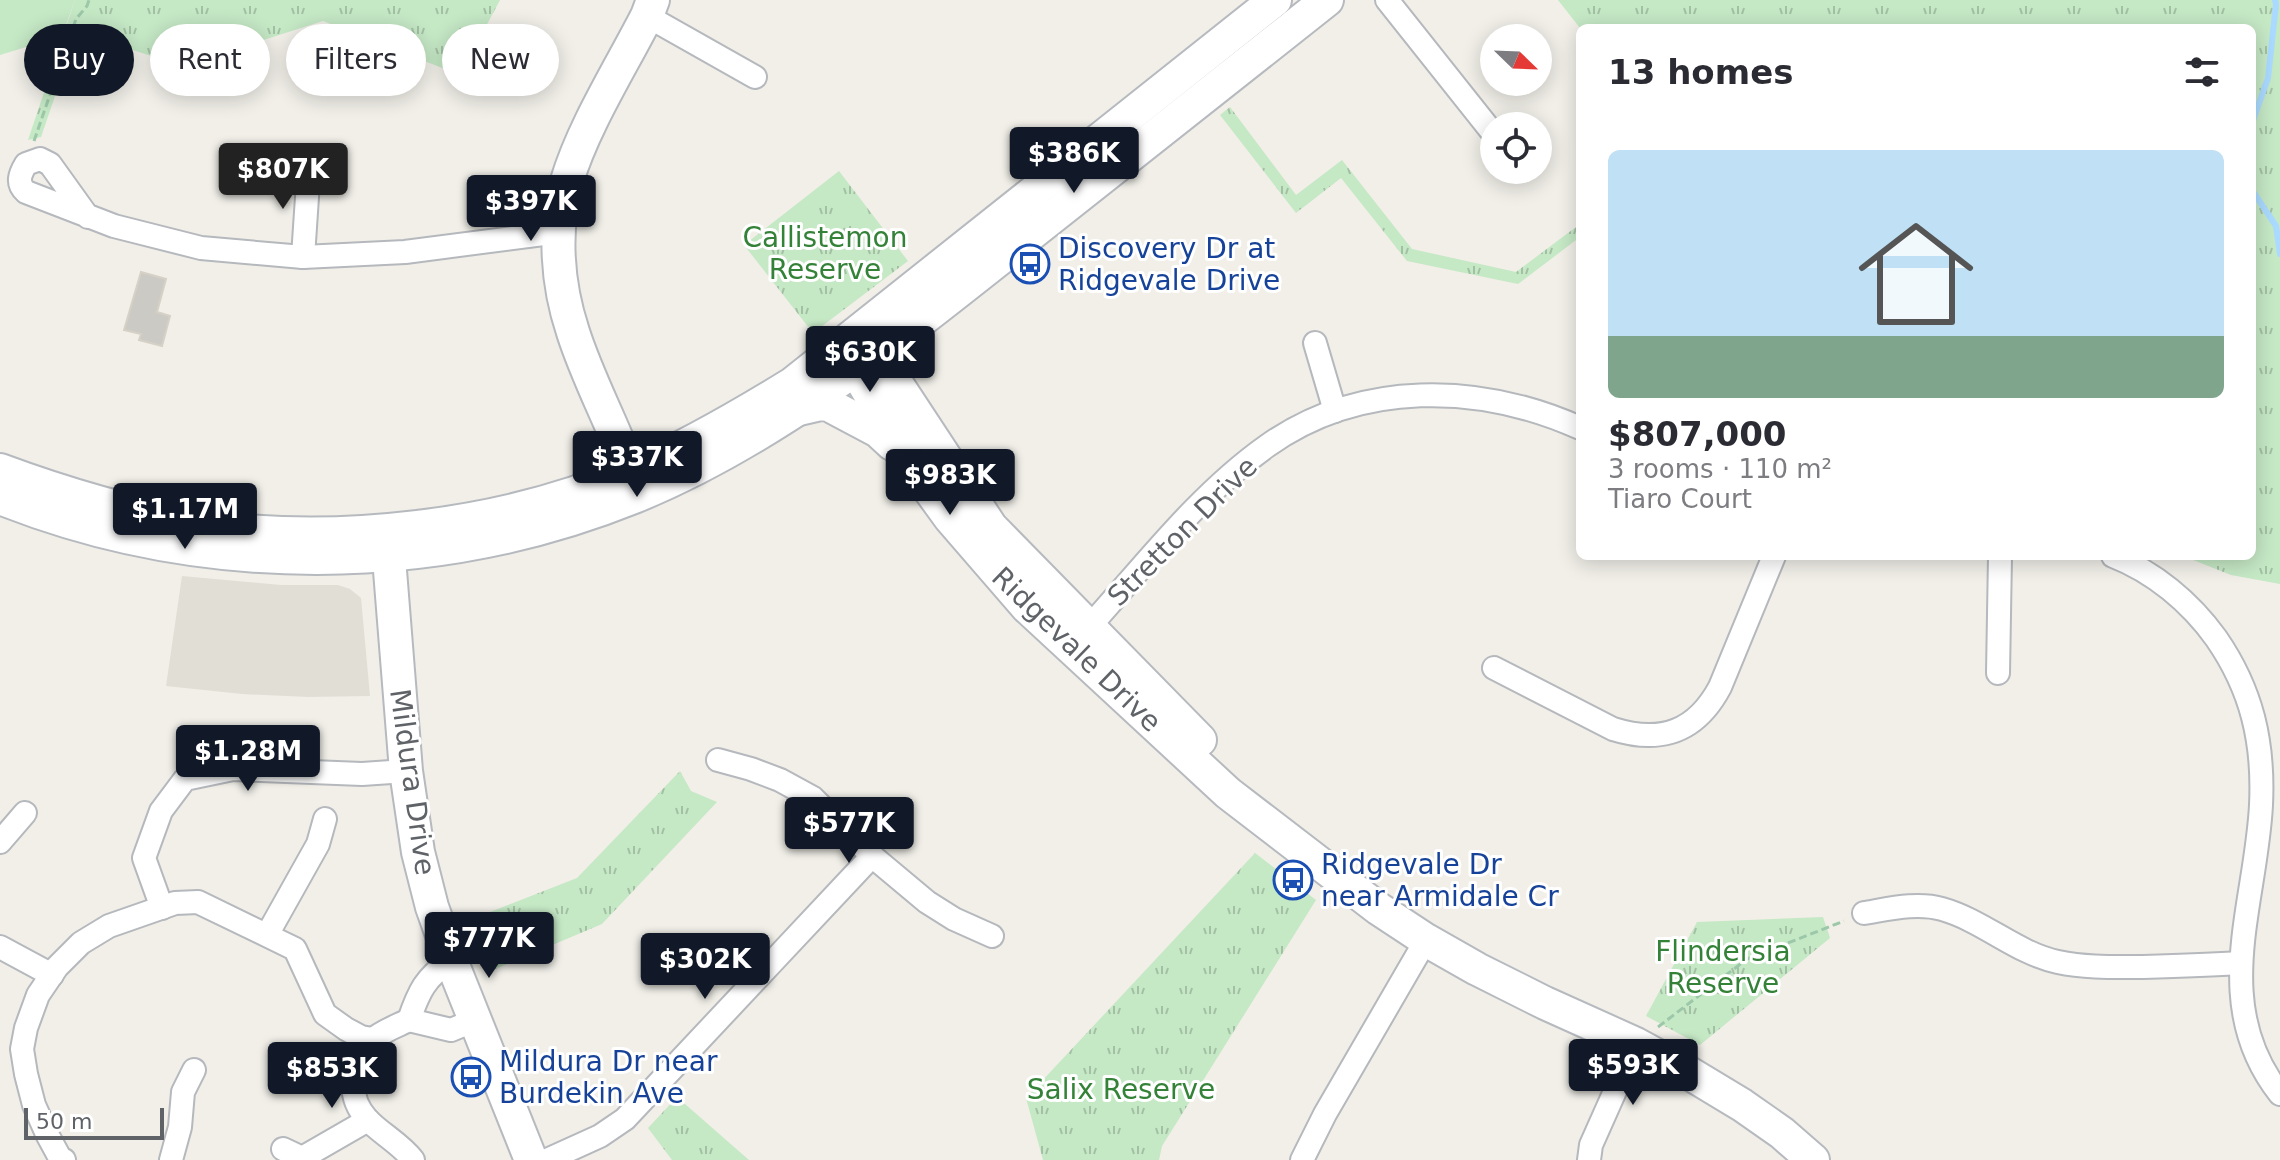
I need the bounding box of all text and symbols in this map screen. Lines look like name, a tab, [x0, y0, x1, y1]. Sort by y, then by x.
chip: Buy	[24, 24, 134, 96]
chip: Rent	[150, 24, 270, 96]
chip: Filters	[286, 24, 426, 96]
chip: New	[442, 24, 559, 96]
north arrow	[1480, 24, 1552, 96]
map controls	[1480, 24, 1552, 184]
icon: filters	[2180, 50, 2224, 94]
text: 13 homes	[1608, 52, 1793, 92]
button: locate	[1480, 112, 1552, 184]
pin: $386K	[1018, 127, 1130, 195]
text: $386K	[1028, 138, 1120, 168]
pin: $807K	[227, 143, 339, 211]
text: $807K	[237, 154, 329, 184]
pin: $397K	[475, 175, 587, 243]
text: $397K	[485, 186, 577, 216]
icon: home	[1844, 202, 1988, 346]
park label: Callistemon Reserve	[743, 221, 908, 286]
place label: Discovery Dr at Ridgevale Drive	[1058, 232, 1280, 297]
bus stop icon: Discovery Dr at Ridgevale Drive	[1009, 243, 1051, 285]
pin: $630K	[814, 326, 926, 394]
text: $630K	[824, 337, 916, 367]
text: $807,000	[1608, 414, 1787, 454]
pin: $337K	[581, 431, 693, 499]
text: $337K	[591, 442, 683, 472]
pin: $983K	[894, 449, 1006, 517]
street label: Stretton Drive	[1101, 450, 1264, 613]
text: 3 rooms · 110 m²	[1608, 454, 1832, 484]
text: $983K	[904, 460, 996, 490]
pin: $1.17M	[120, 483, 250, 551]
text: Tiaro Court	[1608, 484, 1752, 514]
text: $1.17M	[131, 494, 239, 524]
street label: Ridgevale Drive	[985, 560, 1168, 738]
street label: Mildura Drive	[383, 687, 442, 877]
pin: $1.28M	[183, 725, 313, 793]
text: $1.28M	[194, 736, 302, 766]
pin: $577K	[793, 797, 905, 865]
text: $577K	[803, 808, 895, 838]
place label: Ridgevale Dr near Armidale Cr	[1321, 848, 1559, 913]
bus stop icon: Ridgevale Dr near Armidale Cr	[1272, 859, 1314, 901]
pin: $777K	[433, 912, 545, 980]
text: $777K	[443, 923, 535, 953]
pin: $302K	[649, 933, 761, 1001]
park label: Flindersia Reserve	[1655, 935, 1791, 1000]
text: $302K	[659, 944, 751, 974]
pin: $593K	[1577, 1039, 1689, 1107]
pin: $853K	[276, 1042, 388, 1110]
place label: Mildura Dr near Burdekin Ave	[499, 1045, 718, 1110]
text: $593K	[1587, 1050, 1679, 1080]
text: $853K	[286, 1053, 378, 1083]
bus stop icon: Mildura Dr near Burdekin Ave	[450, 1056, 492, 1098]
park label: Salix Reserve	[1027, 1073, 1215, 1106]
scale bar	[24, 1104, 164, 1140]
text: 50 m	[36, 1109, 92, 1134]

